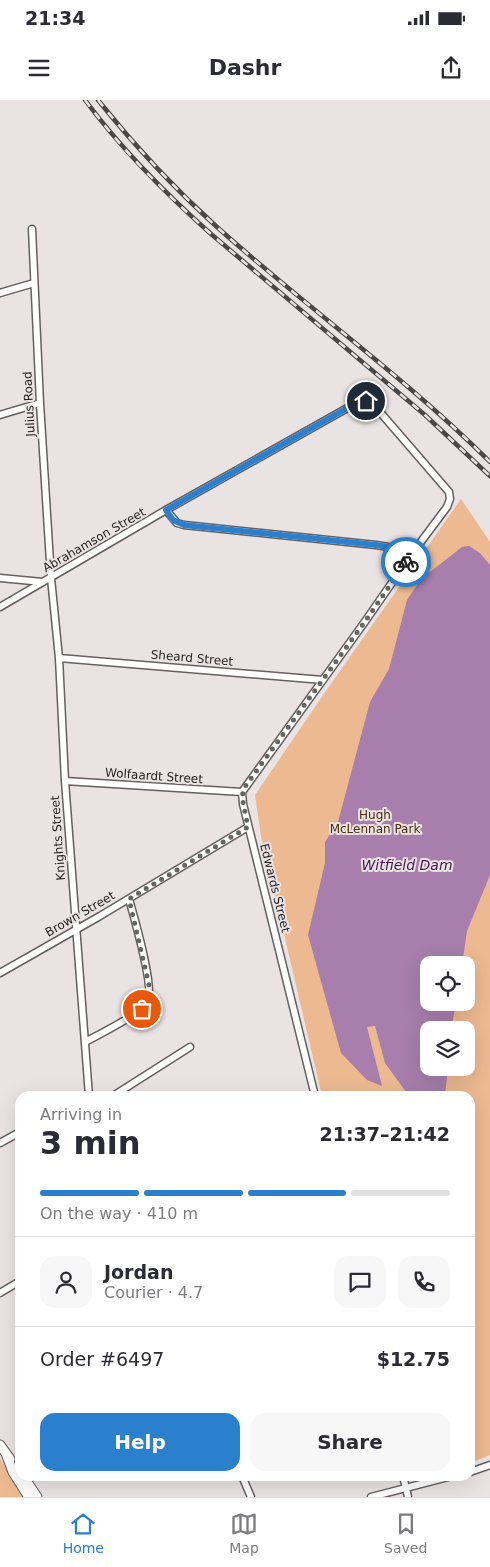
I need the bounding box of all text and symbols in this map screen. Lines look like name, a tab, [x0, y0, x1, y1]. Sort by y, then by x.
text: 21:34	[25, 7, 85, 29]
icon: menu	[25, 54, 53, 82]
icon: share	[437, 54, 465, 82]
text: Dashr	[209, 55, 281, 80]
street label: Julius Road	[20, 371, 38, 438]
pin	[345, 380, 387, 422]
icon: home	[352, 387, 380, 415]
street label: Abrahamson Street	[40, 505, 148, 575]
courier	[381, 537, 431, 587]
icon: bike	[392, 548, 420, 576]
street label: Sheard Street	[150, 647, 234, 669]
street label: Wolfaardt Street	[105, 766, 204, 786]
street label: Knights Street	[48, 795, 68, 881]
park label: Hugh McLennan Park	[330, 808, 420, 836]
street label: Edwards Street	[257, 842, 293, 934]
water label: Witfield Dam	[361, 857, 453, 873]
street label: Brown Street	[43, 888, 117, 940]
map controls	[420, 956, 475, 1076]
button: locate	[420, 956, 475, 1011]
pin	[121, 988, 163, 1030]
icon: bag	[128, 995, 156, 1023]
button: layers	[420, 1021, 475, 1076]
text: Arriving in	[40, 1105, 122, 1124]
text: 21:37–21:42	[320, 1123, 450, 1145]
text: 3 min	[40, 1124, 141, 1162]
text: On the way · 410 m	[40, 1204, 198, 1223]
button: person	[40, 1256, 92, 1308]
button: chat	[334, 1256, 386, 1308]
button: phone	[398, 1256, 450, 1308]
text: Jordan	[104, 1261, 173, 1283]
text: Courier · 4.7	[104, 1283, 203, 1302]
text: Order #6497	[40, 1348, 164, 1370]
text: $12.75	[377, 1348, 450, 1370]
button: Help	[40, 1413, 240, 1471]
button: Share	[250, 1413, 450, 1471]
tab: Home	[63, 1510, 104, 1556]
tab: Map	[229, 1510, 259, 1556]
tab: Saved	[384, 1510, 427, 1556]

